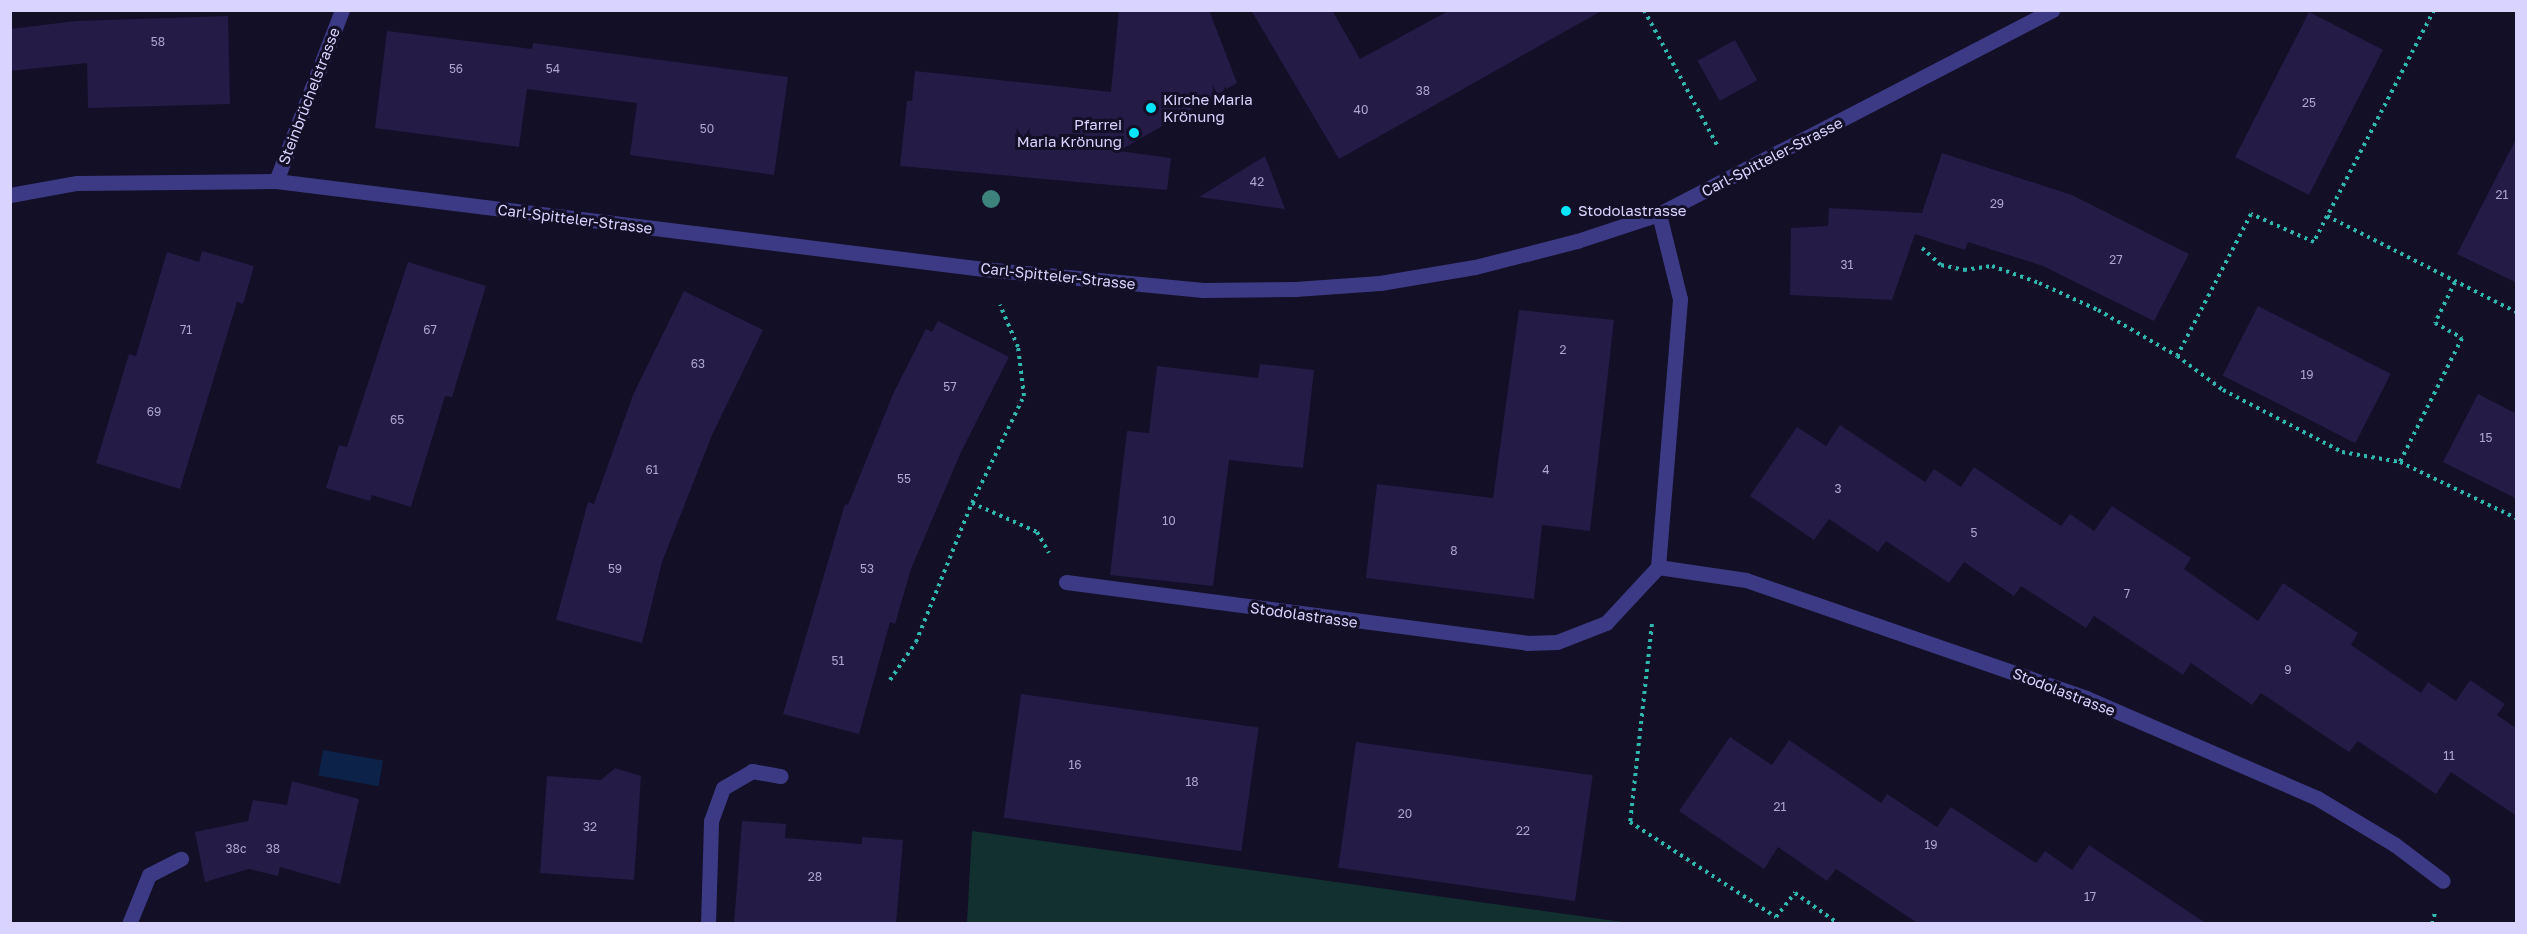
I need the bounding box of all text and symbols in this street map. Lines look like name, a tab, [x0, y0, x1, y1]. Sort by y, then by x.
street label: Steinbrüchelstrasse	[275, 25, 343, 167]
house number: 58	[151, 35, 165, 49]
house number: 56	[449, 62, 463, 76]
house number: 54	[546, 62, 560, 76]
house number: 38	[1416, 84, 1430, 98]
place label: Kirche Maria Krönung	[1163, 90, 1253, 125]
house number: 25	[2302, 96, 2316, 110]
marker: Kirche Maria Krönung	[1144, 101, 1158, 115]
house number: 40	[1354, 103, 1368, 117]
street label: Carl-Spitteler-Strasse	[1698, 114, 1846, 200]
place label: Pfarrei Maria Krönung	[1017, 115, 1122, 150]
house number: 50	[700, 122, 714, 136]
marker: Pfarrei Maria Krönung	[1127, 126, 1141, 140]
house number: 42	[1250, 175, 1264, 189]
house number: 21	[2496, 188, 2508, 202]
house number: 29	[1990, 197, 2004, 211]
street label: Carl-Spitteler-Strasse	[497, 201, 653, 237]
place label: Stodolastrasse	[1578, 202, 1687, 220]
marker: Stodolastrasse	[1559, 204, 1573, 218]
house number: 27	[2109, 253, 2123, 267]
house number: 31	[1841, 258, 1853, 272]
street label: Carl-Spitteler-Strasse	[980, 259, 1136, 293]
house number: 71	[180, 323, 192, 337]
house number: 67	[423, 323, 437, 337]
house number: 2	[1560, 343, 1566, 357]
house number: 63	[691, 357, 705, 371]
house number: 19	[2300, 368, 2314, 382]
house number: 57	[943, 380, 957, 394]
house number: 69	[147, 405, 161, 419]
house number: 65	[390, 413, 404, 427]
house number: 15	[2480, 431, 2492, 445]
house number: 61	[645, 463, 659, 477]
house number: 4	[1542, 463, 1550, 477]
house number: 55	[897, 472, 911, 486]
house number: 3	[1834, 482, 1842, 496]
house number: 10	[1162, 514, 1176, 528]
house number: 5	[1971, 526, 1977, 540]
house number: 8	[1450, 544, 1458, 558]
house number: 59	[608, 562, 622, 576]
house number: 53	[860, 562, 874, 576]
house number: 7	[2124, 587, 2130, 601]
street label: Stodolastrasse	[1249, 599, 1359, 631]
house number: 51	[832, 654, 844, 668]
house number: 9	[2284, 663, 2292, 677]
street label: Stodolastrasse	[2010, 664, 2118, 720]
house number: 11	[2443, 749, 2455, 763]
house number: 16	[1068, 758, 1082, 772]
house number: 18	[1185, 775, 1199, 789]
house number: 21	[1774, 800, 1786, 814]
house number: 20	[1398, 807, 1412, 821]
house number: 32	[583, 820, 597, 834]
house number: 22	[1516, 824, 1530, 838]
house number: 19	[1924, 838, 1938, 852]
house number: 38c	[226, 842, 246, 856]
house number: 38	[266, 842, 280, 856]
house number: 28	[808, 870, 822, 884]
house number: 17	[2084, 890, 2096, 904]

